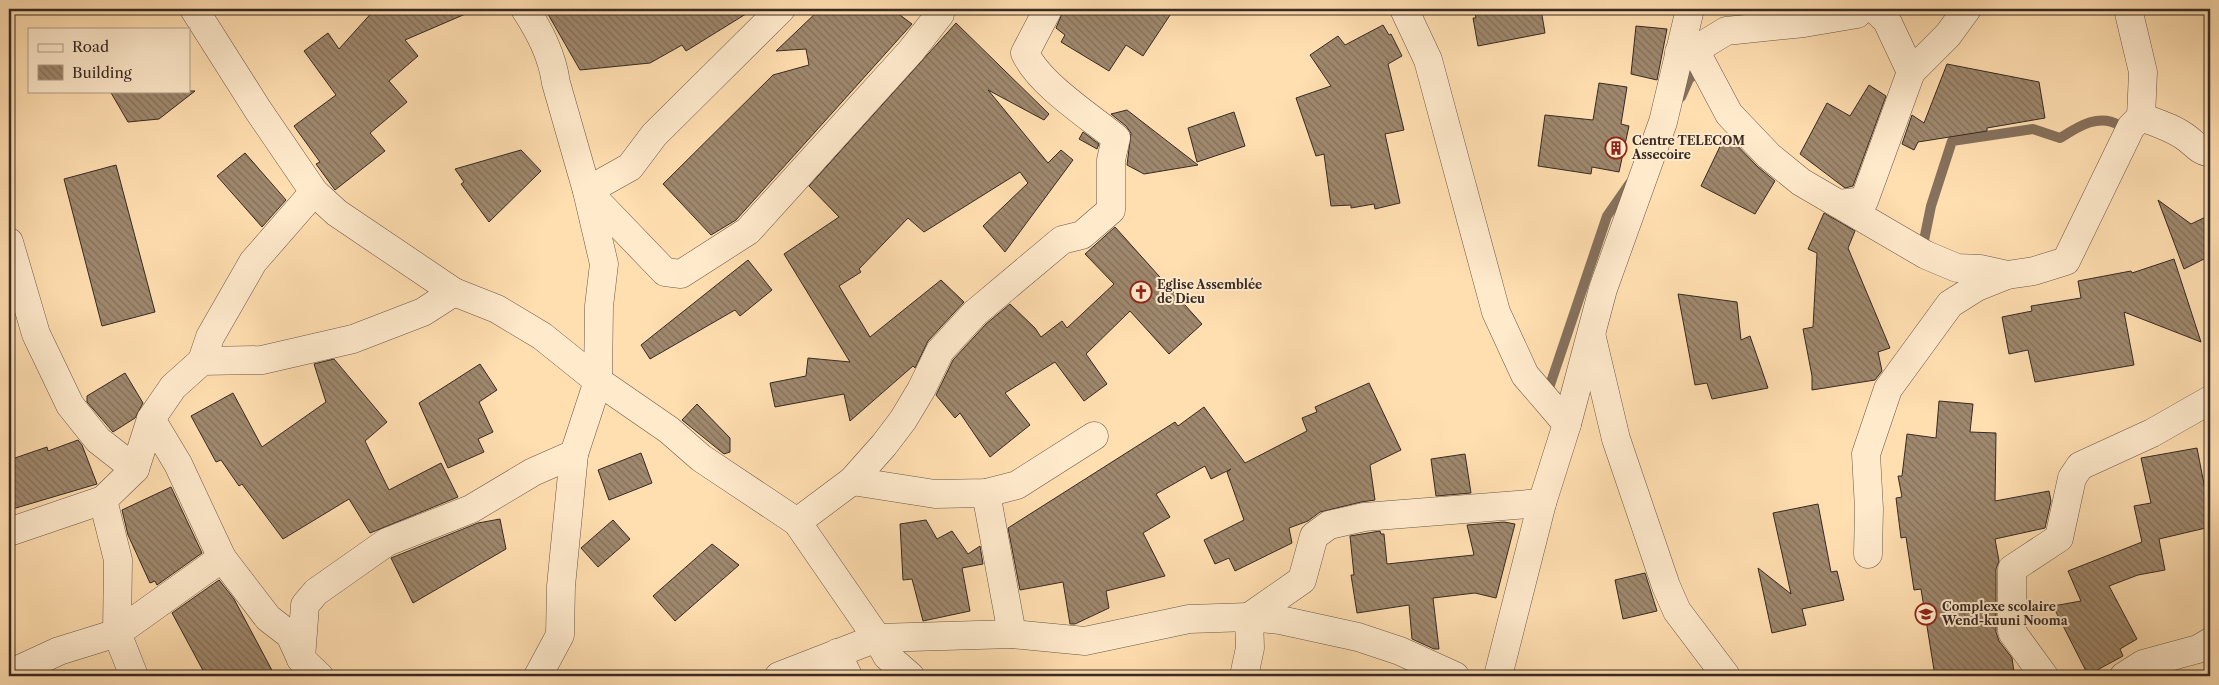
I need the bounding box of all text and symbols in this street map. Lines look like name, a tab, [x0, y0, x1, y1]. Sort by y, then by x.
legend	[28, 28, 190, 92]
text: Road	[72, 37, 109, 56]
text: Building	[72, 63, 132, 82]
place label: Centre TELECOM Assecoire	[1631, 133, 1745, 162]
building icon: Centre TELECOM Assecoire	[1604, 136, 1628, 160]
place label: Eglise Assemblée de Dieu	[1157, 277, 1262, 306]
church icon: Eglise Assemblée de Dieu	[1129, 280, 1153, 304]
place label: Complexe scolaire Wend-kuuni Nooma	[1941, 599, 2069, 628]
school or university icon: Complexe scolaire Wend-kuuni Nooma	[1914, 602, 1938, 626]

